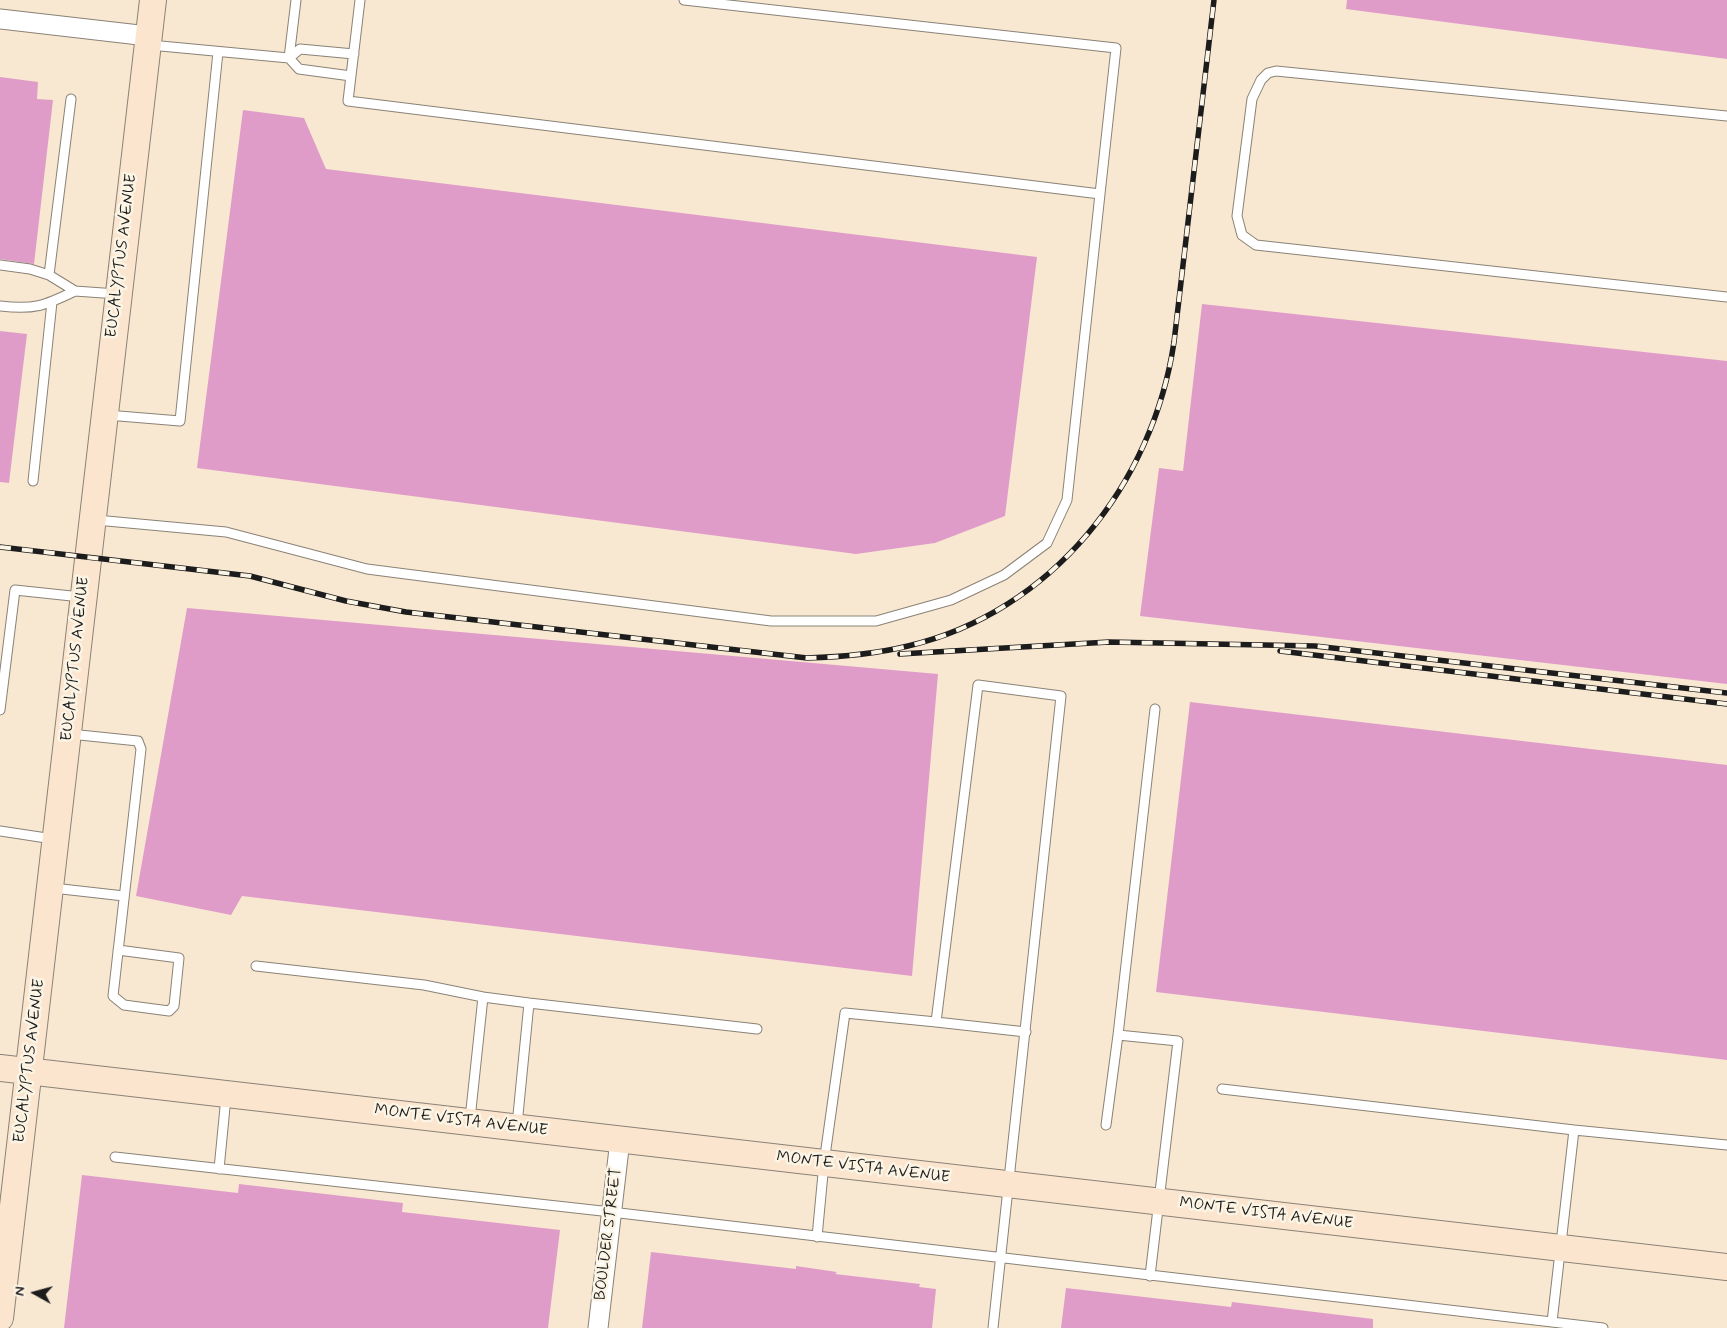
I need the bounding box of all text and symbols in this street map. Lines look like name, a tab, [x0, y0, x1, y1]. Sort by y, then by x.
street label: EUCALYPTUS AVENUE	[102, 173, 142, 339]
street label: EUCALYPTUS AVENUE	[58, 576, 94, 742]
street label: EUCALYPTUS AVENUE	[10, 978, 50, 1144]
street label: MONTE VISTA AVENUE	[373, 1101, 549, 1141]
street label: MONTE VISTA AVENUE	[775, 1148, 951, 1188]
street label: BOULDER STREET	[591, 1167, 627, 1301]
street label: MONTE VISTA AVENUE	[1178, 1194, 1354, 1234]
north arrow	[10, 1268, 60, 1318]
text: N	[11, 1285, 30, 1297]

